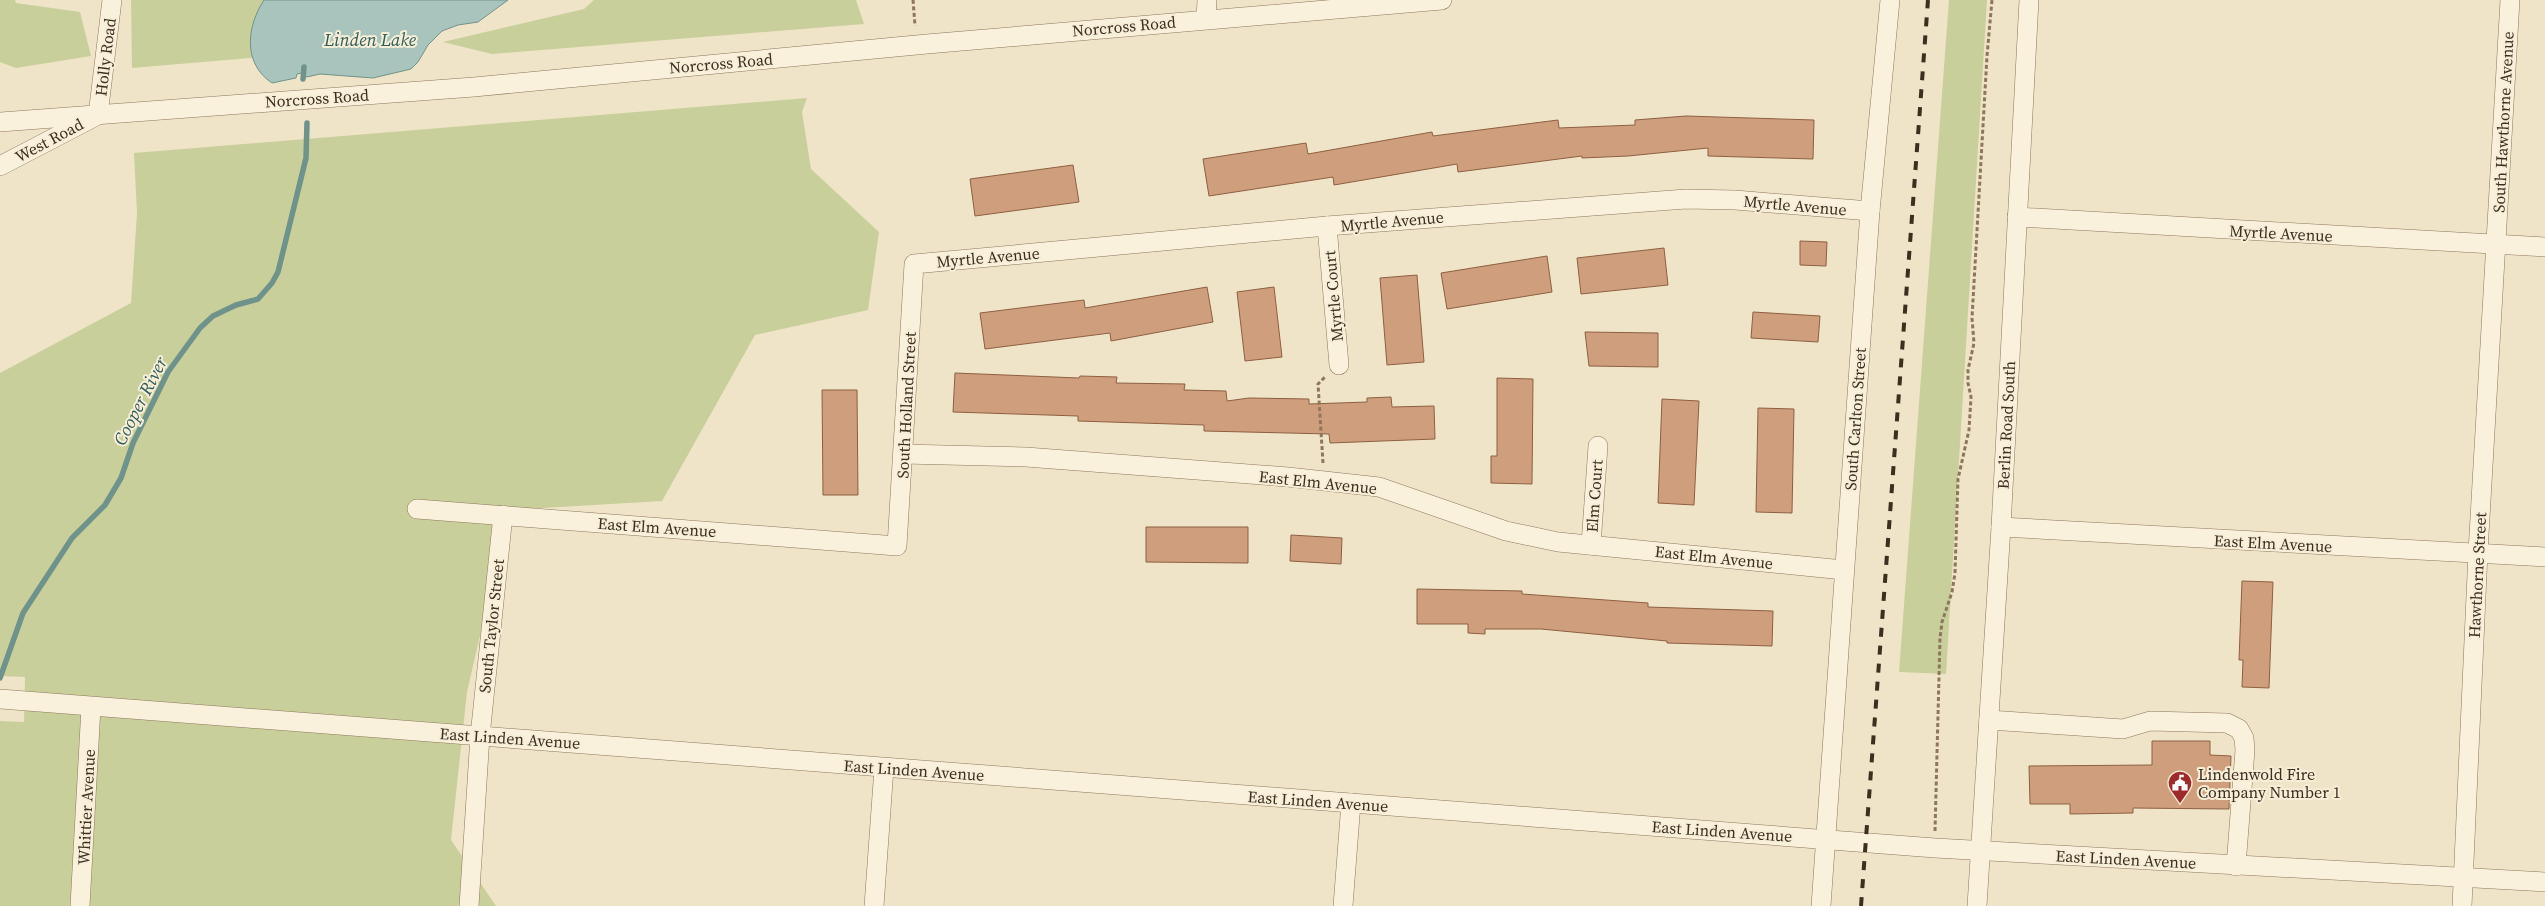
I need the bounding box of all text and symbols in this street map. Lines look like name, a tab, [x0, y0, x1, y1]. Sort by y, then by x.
street label: Norcross Road	[1071, 11, 1177, 41]
street label: Holly Road	[89, 17, 121, 97]
water label: Linden Lake	[323, 27, 417, 52]
street label: South Hawthorne Avenue	[2487, 31, 2519, 213]
street label: Norcross Road	[668, 48, 774, 78]
street label: Norcross Road	[264, 83, 370, 113]
street label: West Road	[11, 113, 87, 167]
street label: Myrtle Avenue	[1742, 190, 1848, 220]
street label: Myrtle Avenue	[1339, 206, 1445, 236]
street label: Myrtle Avenue	[2229, 219, 2333, 247]
street label: Myrtle Avenue	[935, 242, 1041, 272]
street label: Myrtle Court	[1318, 249, 1348, 342]
street label: South Holland Street	[891, 330, 921, 479]
street label: South Carlton Street	[1839, 346, 1871, 491]
water label: Cooper River	[107, 352, 173, 450]
street label: Berlin Road South	[1992, 360, 2020, 490]
street label: Elm Court	[1580, 458, 1608, 533]
street label: East Elm Avenue	[1258, 465, 1378, 499]
street label: Hawthorne Street	[2463, 511, 2491, 638]
street label: East Elm Avenue	[597, 512, 717, 542]
street label: East Elm Avenue	[2213, 529, 2333, 557]
street label: East Elm Avenue	[1654, 540, 1774, 574]
street label: South Taylor Street	[473, 557, 509, 694]
street label: East Linden Avenue	[439, 722, 581, 754]
street label: Whittier Avenue	[72, 748, 100, 866]
street label: East Linden Avenue	[843, 754, 985, 786]
place label: Lindenwold Fire Company Number 1	[2198, 763, 2341, 803]
public building icon: Lindenwold Fire Company Number 1	[2167, 770, 2193, 804]
street label: East Linden Avenue	[1247, 785, 1389, 817]
street label: East Linden Avenue	[1651, 815, 1793, 847]
street label: East Linden Avenue	[2055, 844, 2197, 874]

